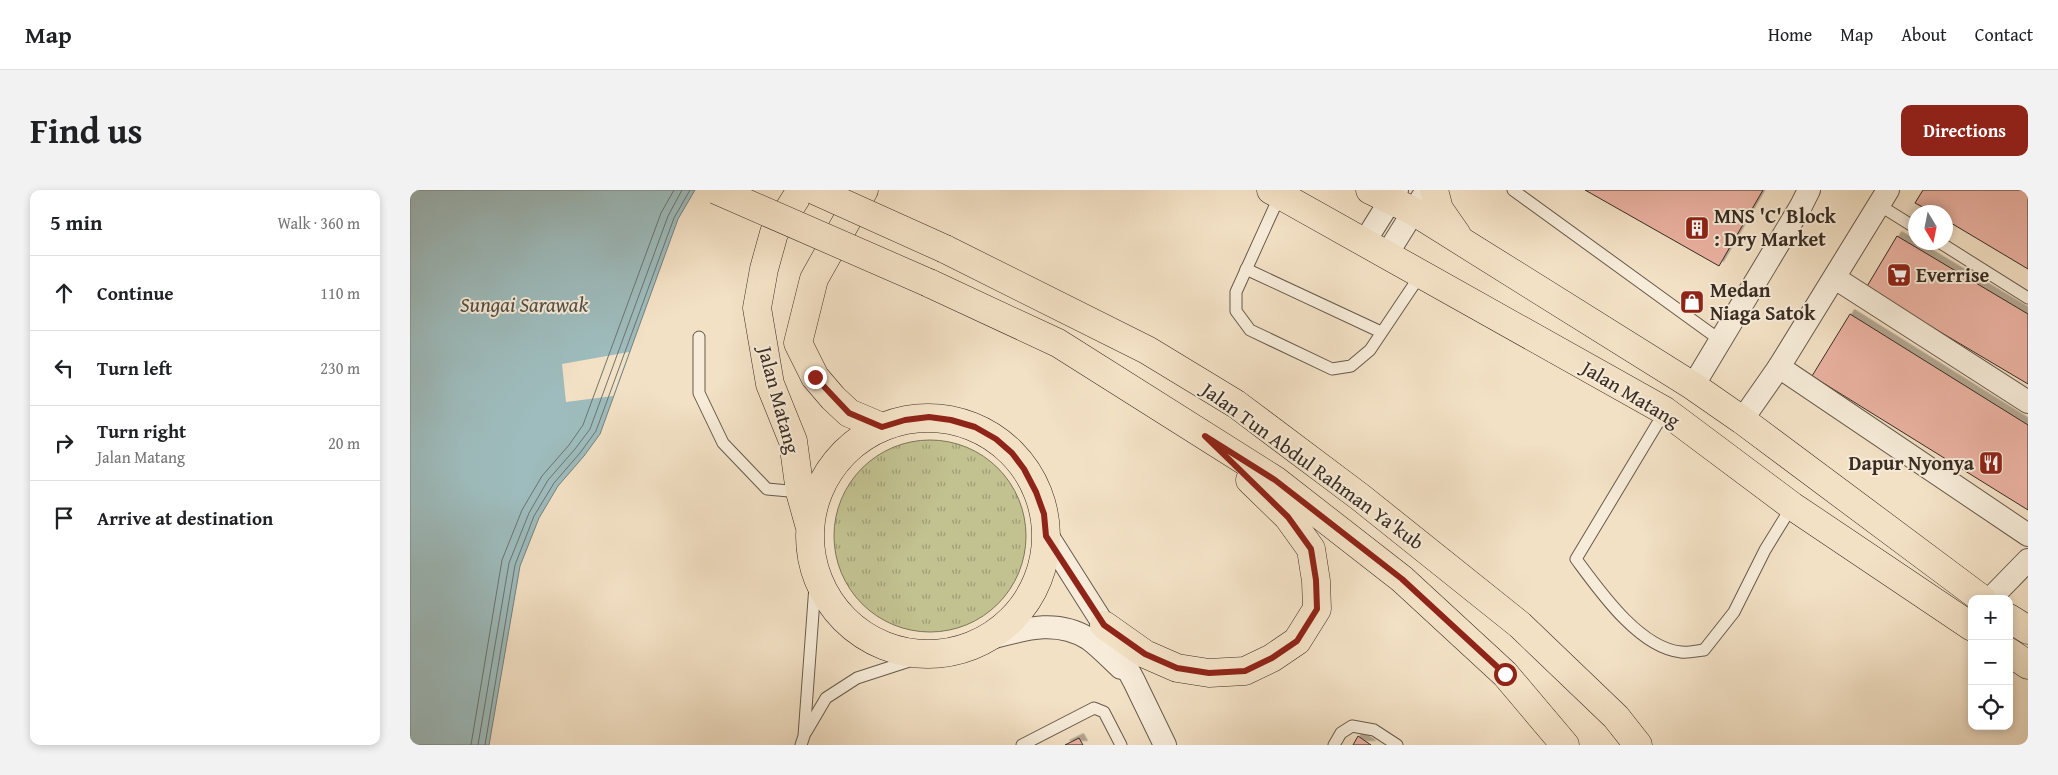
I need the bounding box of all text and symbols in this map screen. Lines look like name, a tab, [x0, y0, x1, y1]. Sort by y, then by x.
text: Map	[25, 17, 72, 52]
text: Home	[1768, 21, 1812, 48]
text: Map	[1840, 21, 1873, 48]
text: About	[1901, 21, 1947, 48]
text: Contact	[1975, 21, 2033, 48]
text: Find us	[30, 105, 143, 156]
button: Directions	[1901, 105, 2028, 156]
place label: MNS 'C' Block : Dry Market	[1714, 201, 1836, 253]
north arrow	[1908, 205, 1953, 250]
text: 5 min	[50, 207, 102, 238]
text: Walk · 360 m	[277, 211, 360, 235]
building icon: MNS 'C' Block : Dry Market	[1684, 215, 1710, 241]
place label: Everrise	[1916, 260, 1989, 289]
supermarket icon: Everrise	[1886, 262, 1912, 288]
place label: Medan Niaga Satok	[1710, 275, 1816, 327]
icon: ahead	[50, 279, 78, 307]
text: Continue	[97, 279, 174, 307]
text: 110 m	[320, 281, 360, 305]
water label: Sungai Sarawak	[460, 289, 589, 320]
shop icon: Medan Niaga Satok	[1679, 289, 1705, 315]
street label: Jalan Matang	[750, 340, 808, 457]
street label: Jalan Matang	[1574, 351, 1686, 434]
icon: left	[50, 354, 78, 382]
text: Turn left	[97, 354, 172, 382]
text: 230 m	[320, 356, 360, 380]
route end	[804, 366, 827, 389]
street label: Jalan Tun Abdul Rahman Ya'kub	[1194, 373, 1430, 556]
text: Turn right	[97, 417, 186, 445]
icon: right	[50, 429, 78, 457]
text: 20 m	[328, 431, 360, 455]
text: Jalan Matang	[97, 445, 185, 469]
place label: Dapur Nyonya	[1848, 448, 1975, 477]
restaurant icon: Dapur Nyonya	[1978, 450, 2004, 476]
icon: arrive	[50, 504, 78, 532]
text: Arrive at destination	[97, 504, 273, 532]
map controls	[1968, 595, 2013, 730]
button: +	[1968, 595, 2013, 640]
button: −	[1968, 640, 2013, 685]
route start	[1494, 663, 1517, 686]
button: locate	[1968, 685, 2013, 730]

